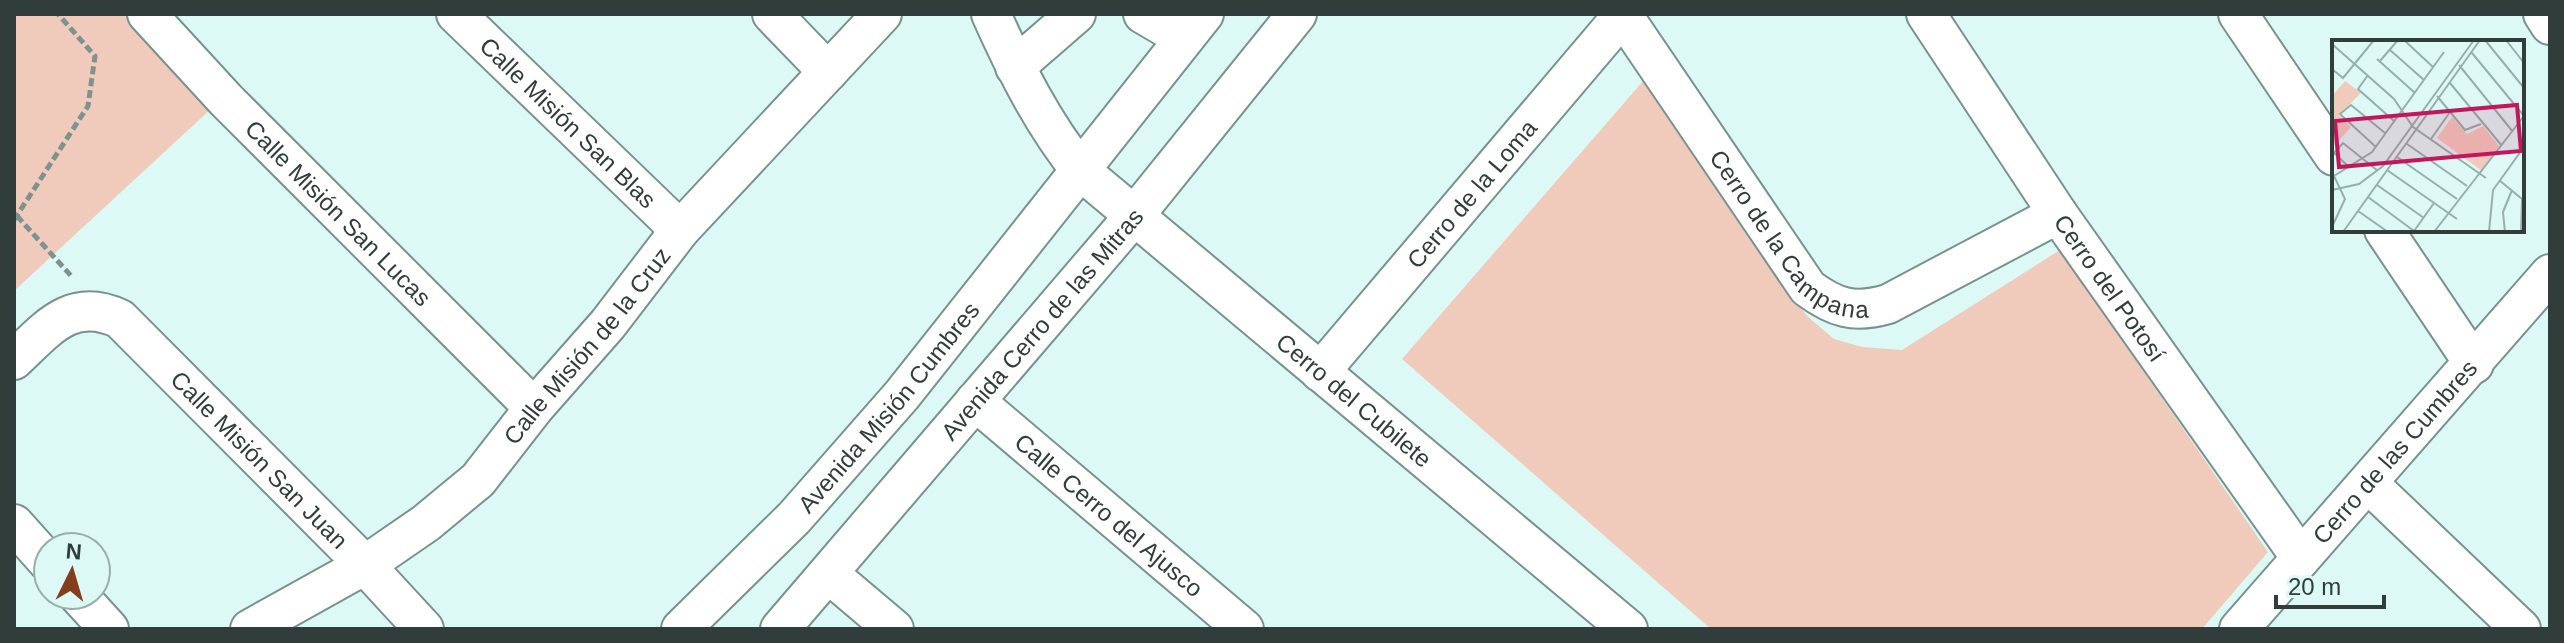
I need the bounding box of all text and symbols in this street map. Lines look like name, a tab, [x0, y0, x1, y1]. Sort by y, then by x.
street label: Calle Misión San Blas	[475, 31, 662, 213]
inset map	[2332, 40, 2524, 232]
street label: Calle Misión San Lucas	[240, 114, 437, 311]
street label: Cerro de la Loma	[1401, 114, 1542, 273]
street label: Cerro de la Campana	[1705, 145, 1870, 322]
street label: Avenida Cerro de las Mitras	[935, 203, 1148, 445]
street label: Cerro del Potosí	[2049, 209, 2171, 367]
street label: Calle Misión de la Cruz	[498, 242, 675, 449]
street label: Avenida Misión Cumbres	[792, 296, 984, 518]
street label: Cerro del Cubilete	[1271, 327, 1437, 472]
street label: Cerro de las Cumbres	[2307, 354, 2482, 549]
street label: Calle Misión San Juan	[166, 365, 354, 554]
street label: Calle Cerro del Ajusco	[1010, 428, 1209, 602]
north arrow	[32, 531, 112, 611]
text: N	[65, 538, 83, 565]
scale bar	[2276, 559, 2384, 609]
text: 20 m	[2288, 573, 2341, 600]

